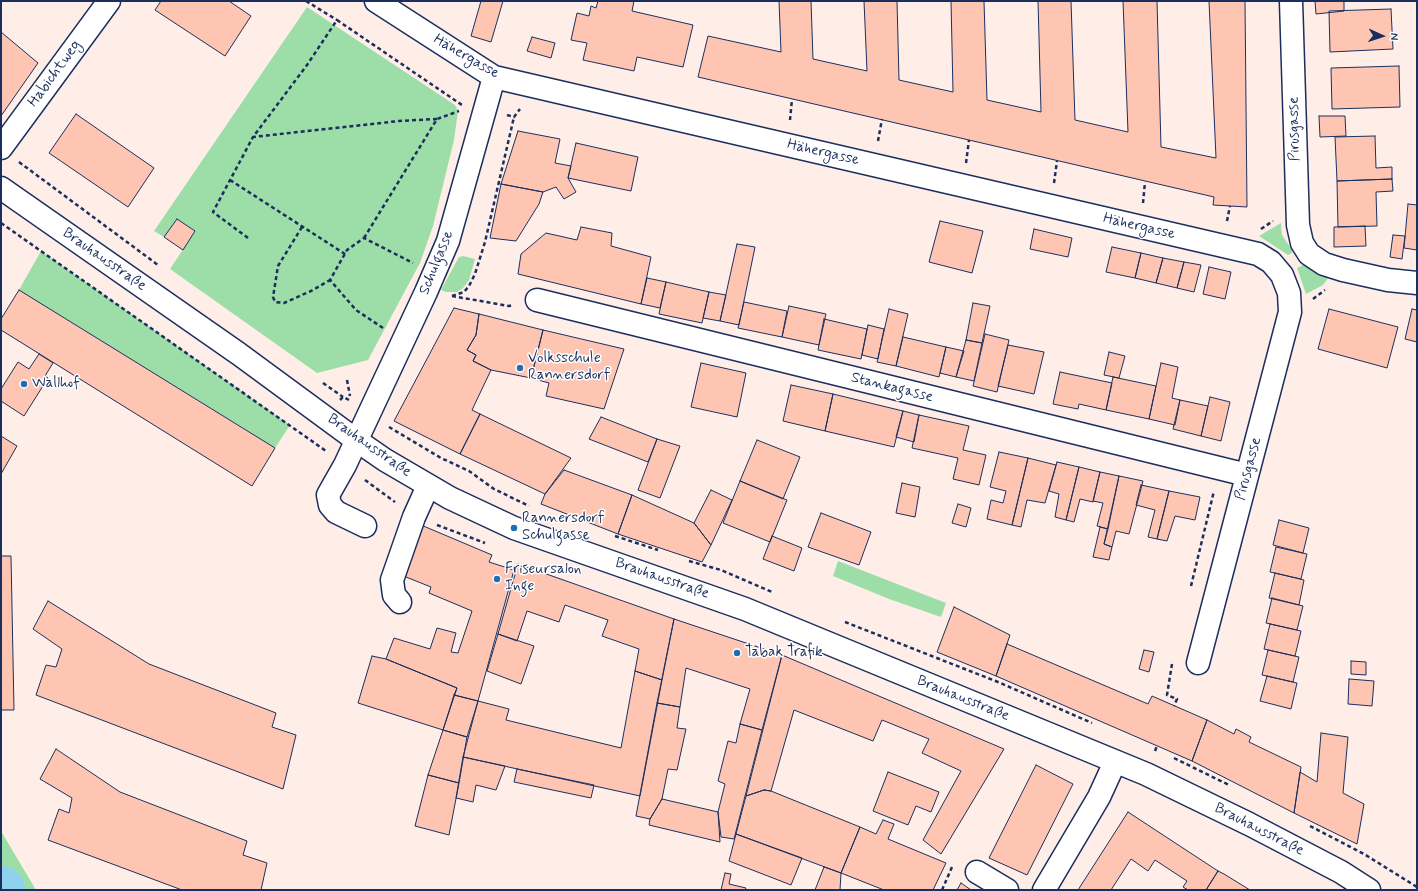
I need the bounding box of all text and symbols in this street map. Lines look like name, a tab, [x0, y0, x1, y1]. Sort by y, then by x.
north arrow	[1362, 16, 1402, 56]
street label: Hähergasse	[430, 31, 502, 83]
text: N	[1387, 33, 1401, 41]
street label: Habichtweg	[25, 37, 85, 111]
street label: Pirusgasse	[1285, 97, 1305, 161]
street label: Hähergasse	[785, 136, 861, 170]
street label: Hähergasse	[1101, 210, 1177, 244]
street label: Brauhausstraße	[59, 224, 149, 296]
street label: Schulgasse	[416, 228, 458, 298]
place label: Volksschule Rannersdorf	[528, 350, 611, 385]
marker: Volksschule Rannersdorf	[515, 363, 525, 373]
street label: Stankagasse	[849, 369, 935, 407]
place label: Wallhof	[32, 375, 80, 393]
marker: Wallhof	[19, 379, 29, 389]
street label: Brauhausstraße	[324, 410, 414, 482]
street label: Pirusgasse	[1232, 435, 1266, 503]
place label: Rannersdorf Schulgasse	[522, 510, 605, 545]
marker: Rannersdorf Schulgasse	[509, 523, 519, 533]
street label: Brauhausstraße	[613, 554, 711, 604]
place label: Friseursalon Inge	[505, 561, 581, 596]
marker: Friseursalon Inge	[492, 574, 502, 584]
place label: Tabak Trafik	[745, 644, 823, 662]
marker: Tabak Trafik	[732, 648, 742, 658]
street label: Brauhausstraße	[914, 672, 1012, 726]
street label: Brauhausstraße	[1211, 800, 1307, 860]

